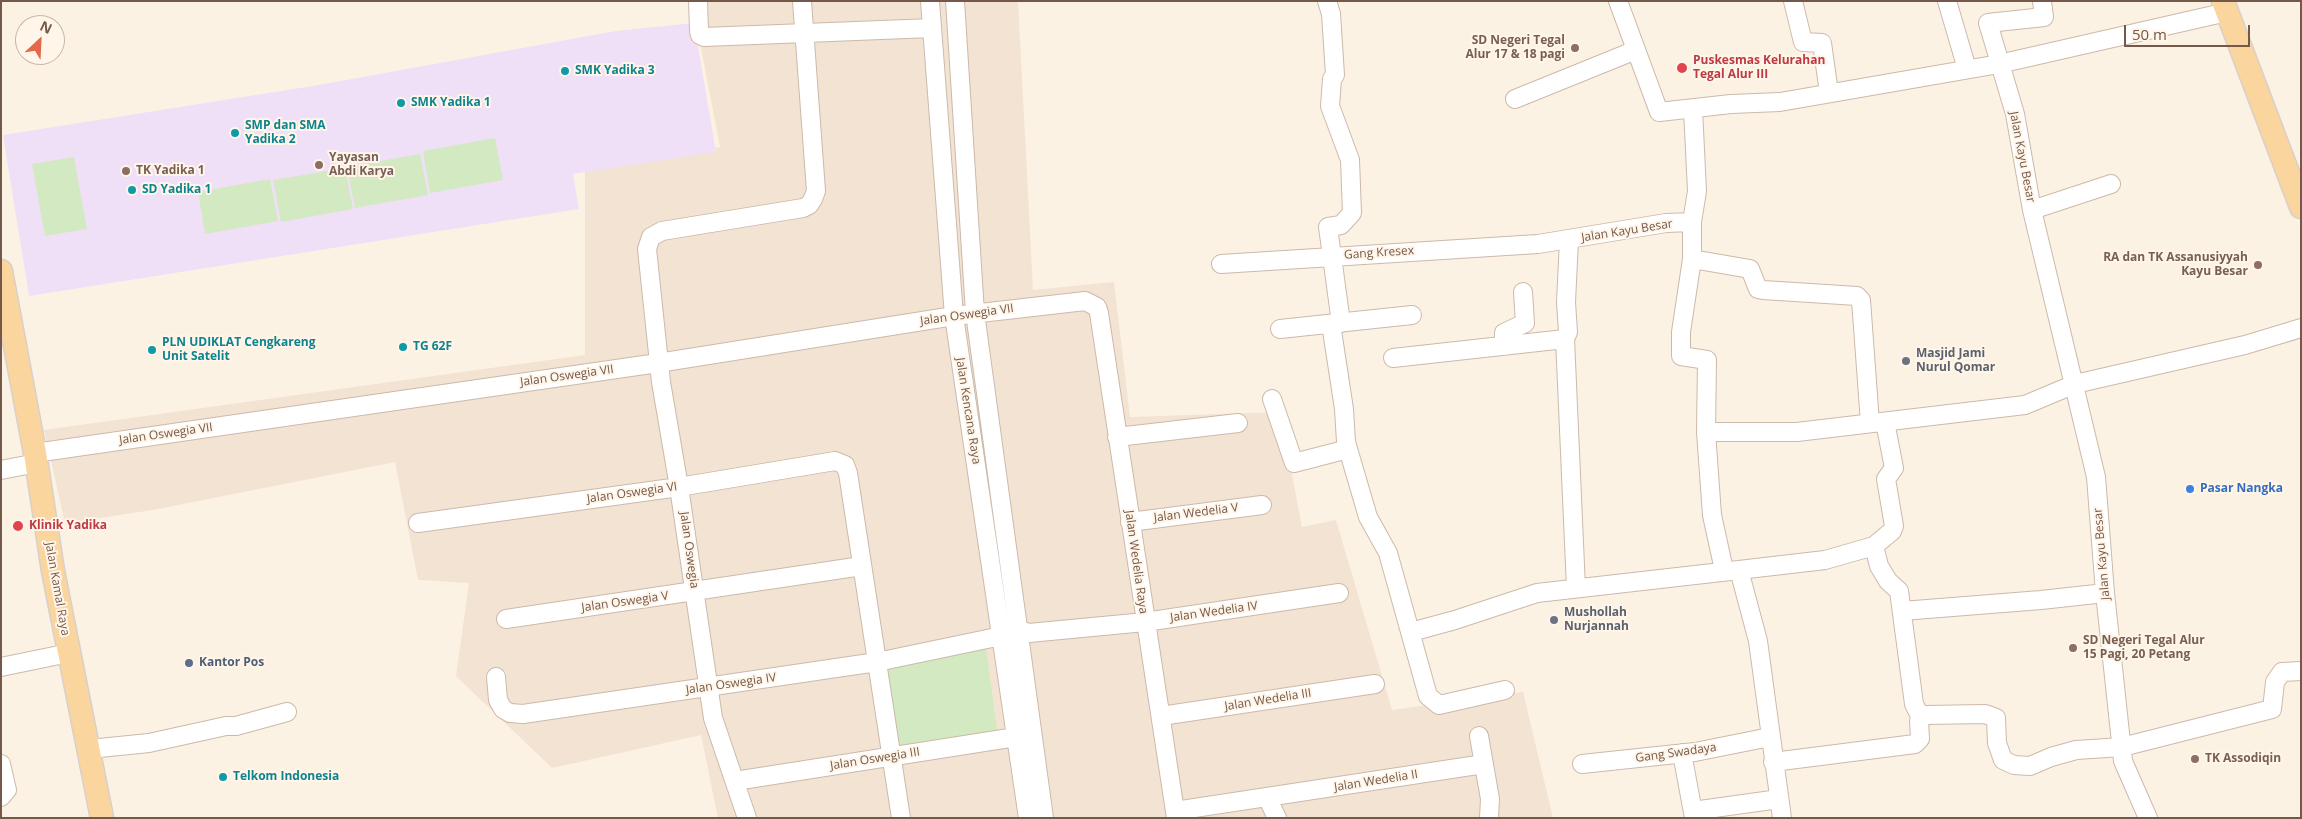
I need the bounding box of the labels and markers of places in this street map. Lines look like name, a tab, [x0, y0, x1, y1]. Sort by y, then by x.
place label: SD Negeri Tegal Alur 17 & 18 pagi	[1466, 34, 1565, 62]
marker: SD Negeri Tegal Alur 17 & 18 pagi	[1569, 42, 1581, 54]
place label: Puskesmas Kelurahan Tegal Alur III	[1693, 54, 1825, 82]
marker: Puskesmas Kelurahan Tegal Alur III	[1675, 61, 1689, 75]
place label: SMK Yadika 3	[575, 64, 655, 78]
marker: SMK Yadika 3	[559, 65, 571, 77]
place label: SMK Yadika 1	[411, 96, 491, 110]
marker: SMK Yadika 1	[395, 97, 407, 109]
place label: SMP dan SMA Yadika 2	[245, 119, 326, 147]
marker: SMP dan SMA Yadika 2	[229, 127, 241, 139]
place label: Yayasan Abdi Karya	[329, 151, 394, 179]
marker: Yayasan Abdi Karya	[313, 159, 325, 171]
place label: TK Yadika 1	[136, 164, 205, 178]
marker: TK Yadika 1	[120, 165, 132, 177]
place label: SD Yadika 1	[142, 183, 211, 197]
marker: SD Yadika 1	[126, 184, 138, 196]
place label: RA dan TK Assanusiyyah Kayu Besar	[2103, 251, 2248, 279]
marker: RA dan TK Assanusiyyah Kayu Besar	[2252, 259, 2264, 271]
place label: PLN UDIKLAT Cengkareng Unit Satelit	[162, 336, 316, 364]
place label: TG 62F	[413, 340, 452, 354]
marker: TG 62F	[397, 341, 409, 353]
marker: PLN UDIKLAT Cengkareng Unit Satelit	[146, 344, 158, 356]
place label: Masjid Jami Nurul Qomar	[1916, 347, 1995, 375]
marker: Masjid Jami Nurul Qomar	[1900, 355, 1912, 367]
place label: Pasar Nangka	[2200, 482, 2283, 496]
marker: Pasar Nangka	[2184, 483, 2196, 495]
marker: Klinik Yadika	[11, 519, 25, 533]
place label: Klinik Yadika	[29, 519, 107, 533]
place label: Mushollah Nurjannah	[1564, 606, 1629, 634]
marker: Mushollah Nurjannah	[1548, 614, 1560, 626]
place label: SD Negeri Tegal Alur 15 Pagi, 20 Petang	[2083, 634, 2205, 662]
marker: SD Negeri Tegal Alur 15 Pagi, 20 Petang	[2067, 642, 2079, 654]
place label: Kantor Pos	[199, 656, 264, 670]
marker: Kantor Pos	[183, 657, 195, 669]
place label: TK Assodiqin	[2205, 752, 2281, 766]
marker: TK Assodiqin	[2189, 753, 2201, 765]
place label: Telkom Indonesia	[233, 770, 339, 784]
marker: Telkom Indonesia	[217, 771, 229, 783]

